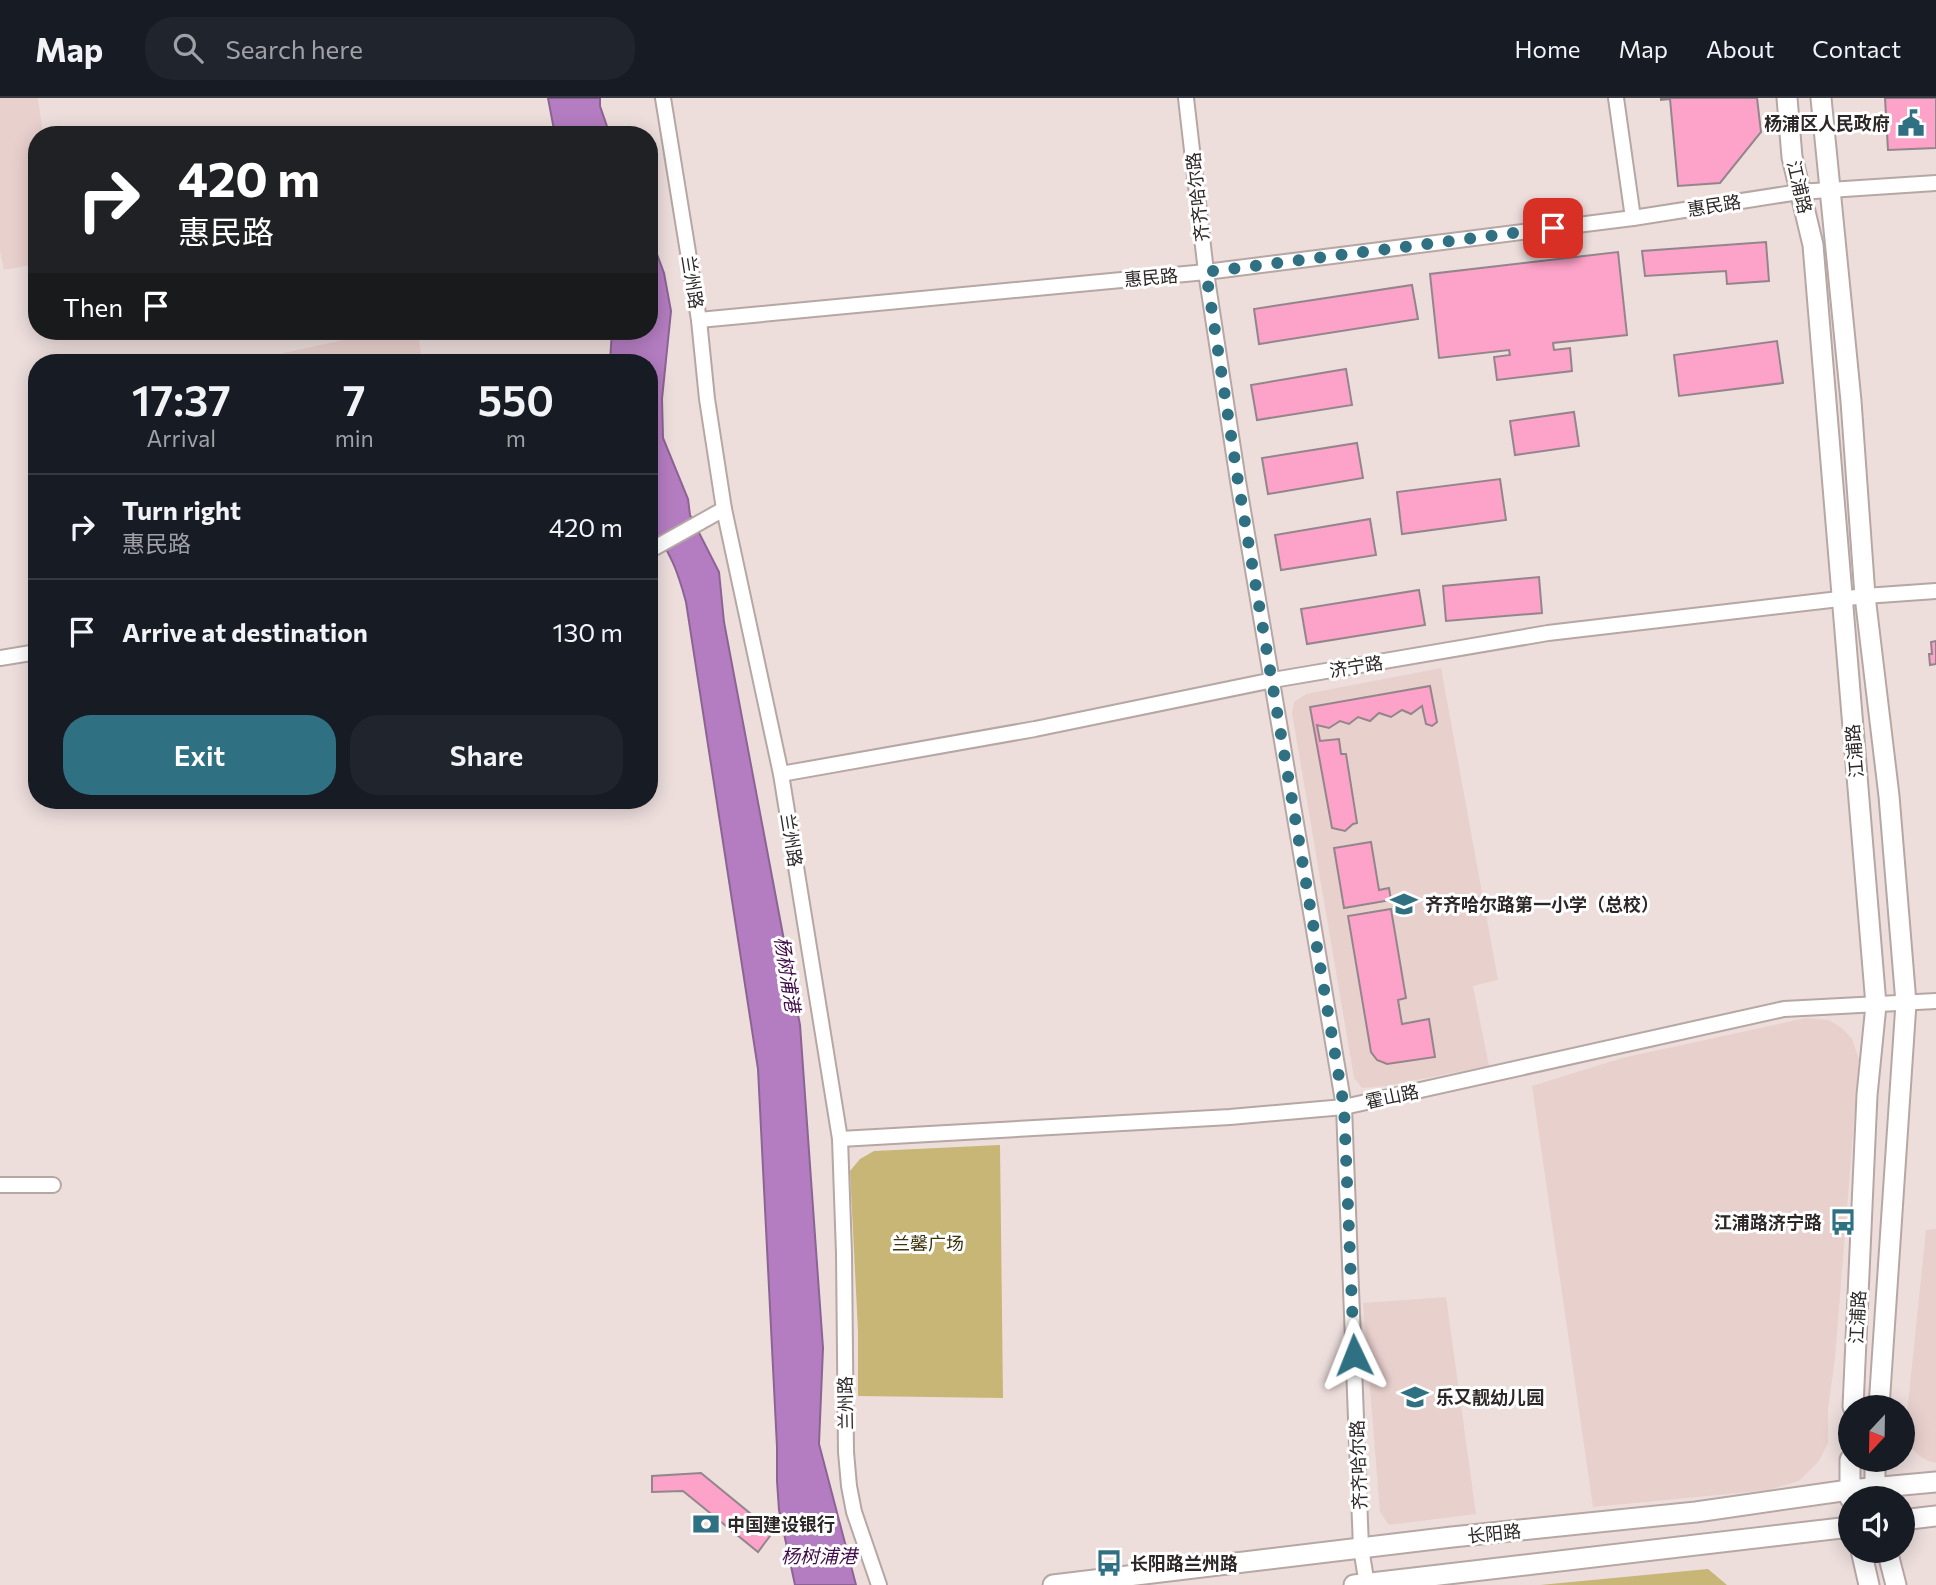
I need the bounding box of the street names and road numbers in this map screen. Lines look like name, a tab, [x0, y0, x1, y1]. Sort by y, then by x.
street label: 齐齐哈尔路	[1181, 151, 1213, 243]
street label: 江浦路	[1783, 158, 1817, 216]
street label: 惠民路	[1686, 190, 1742, 220]
street label: 兰州路	[678, 254, 708, 310]
street label: 惠民路	[1123, 264, 1179, 290]
street label: 济宁路	[1328, 651, 1384, 681]
street label: 江浦路	[1841, 723, 1867, 779]
street label: 兰州路	[777, 812, 807, 868]
street label: 霍山路	[1363, 1080, 1421, 1112]
street label: 江浦路	[1845, 1289, 1869, 1345]
street label: 兰州路	[834, 1376, 856, 1430]
street label: 齐齐哈尔路	[1345, 1420, 1371, 1510]
street label: 长阳路	[1466, 1519, 1522, 1547]

